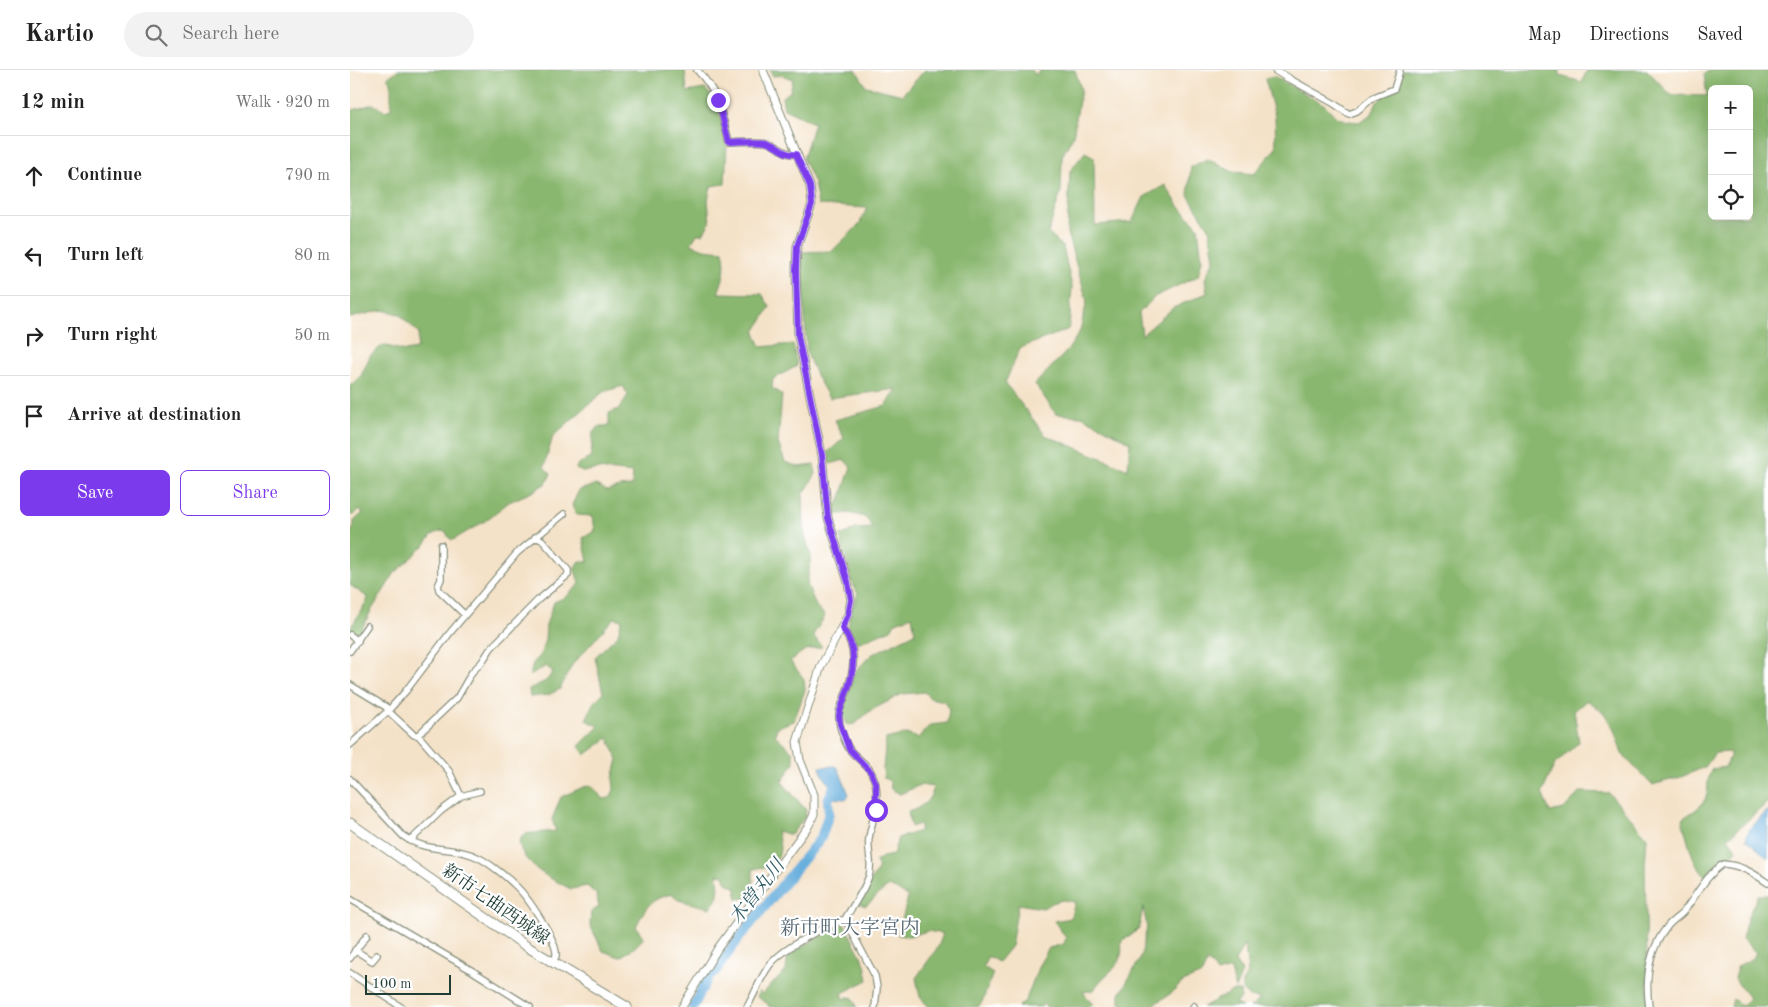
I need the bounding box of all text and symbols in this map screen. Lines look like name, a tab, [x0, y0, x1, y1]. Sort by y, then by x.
search box	[124, 12, 474, 57]
icon: search	[142, 21, 170, 49]
text: Kartio	[25, 23, 94, 47]
text: Search here	[182, 25, 279, 44]
text: Map	[1528, 26, 1561, 44]
text: Directions	[1589, 26, 1669, 44]
text: Saved	[1697, 26, 1743, 44]
map controls	[1708, 85, 1753, 220]
button: +	[1708, 85, 1753, 130]
route end	[707, 89, 730, 112]
text: 12 min	[20, 92, 85, 113]
text: Walk · 920 m	[235, 95, 330, 111]
button: −	[1708, 130, 1753, 175]
icon: ahead	[20, 162, 48, 190]
text: Continue	[67, 166, 142, 185]
text: 790 m	[285, 168, 330, 184]
button: locate	[1708, 175, 1753, 220]
icon: left	[20, 242, 48, 270]
text: Turn left	[67, 246, 144, 265]
text: 80 m	[294, 248, 330, 264]
icon: right	[20, 322, 48, 350]
text: Turn right	[67, 326, 157, 345]
text: 50 m	[294, 328, 330, 344]
icon: arrive	[20, 402, 48, 430]
text: Arrive at destination	[67, 406, 241, 425]
button: Save	[20, 470, 170, 516]
button: Share	[180, 470, 330, 516]
route start	[865, 799, 888, 822]
water label: 木曽丸川	[726, 854, 790, 928]
street label: 新市七曲西城線	[439, 860, 553, 948]
district label: 新市町大字宮内	[780, 917, 920, 939]
scale bar	[365, 972, 451, 995]
text: 100 m	[372, 977, 411, 991]

